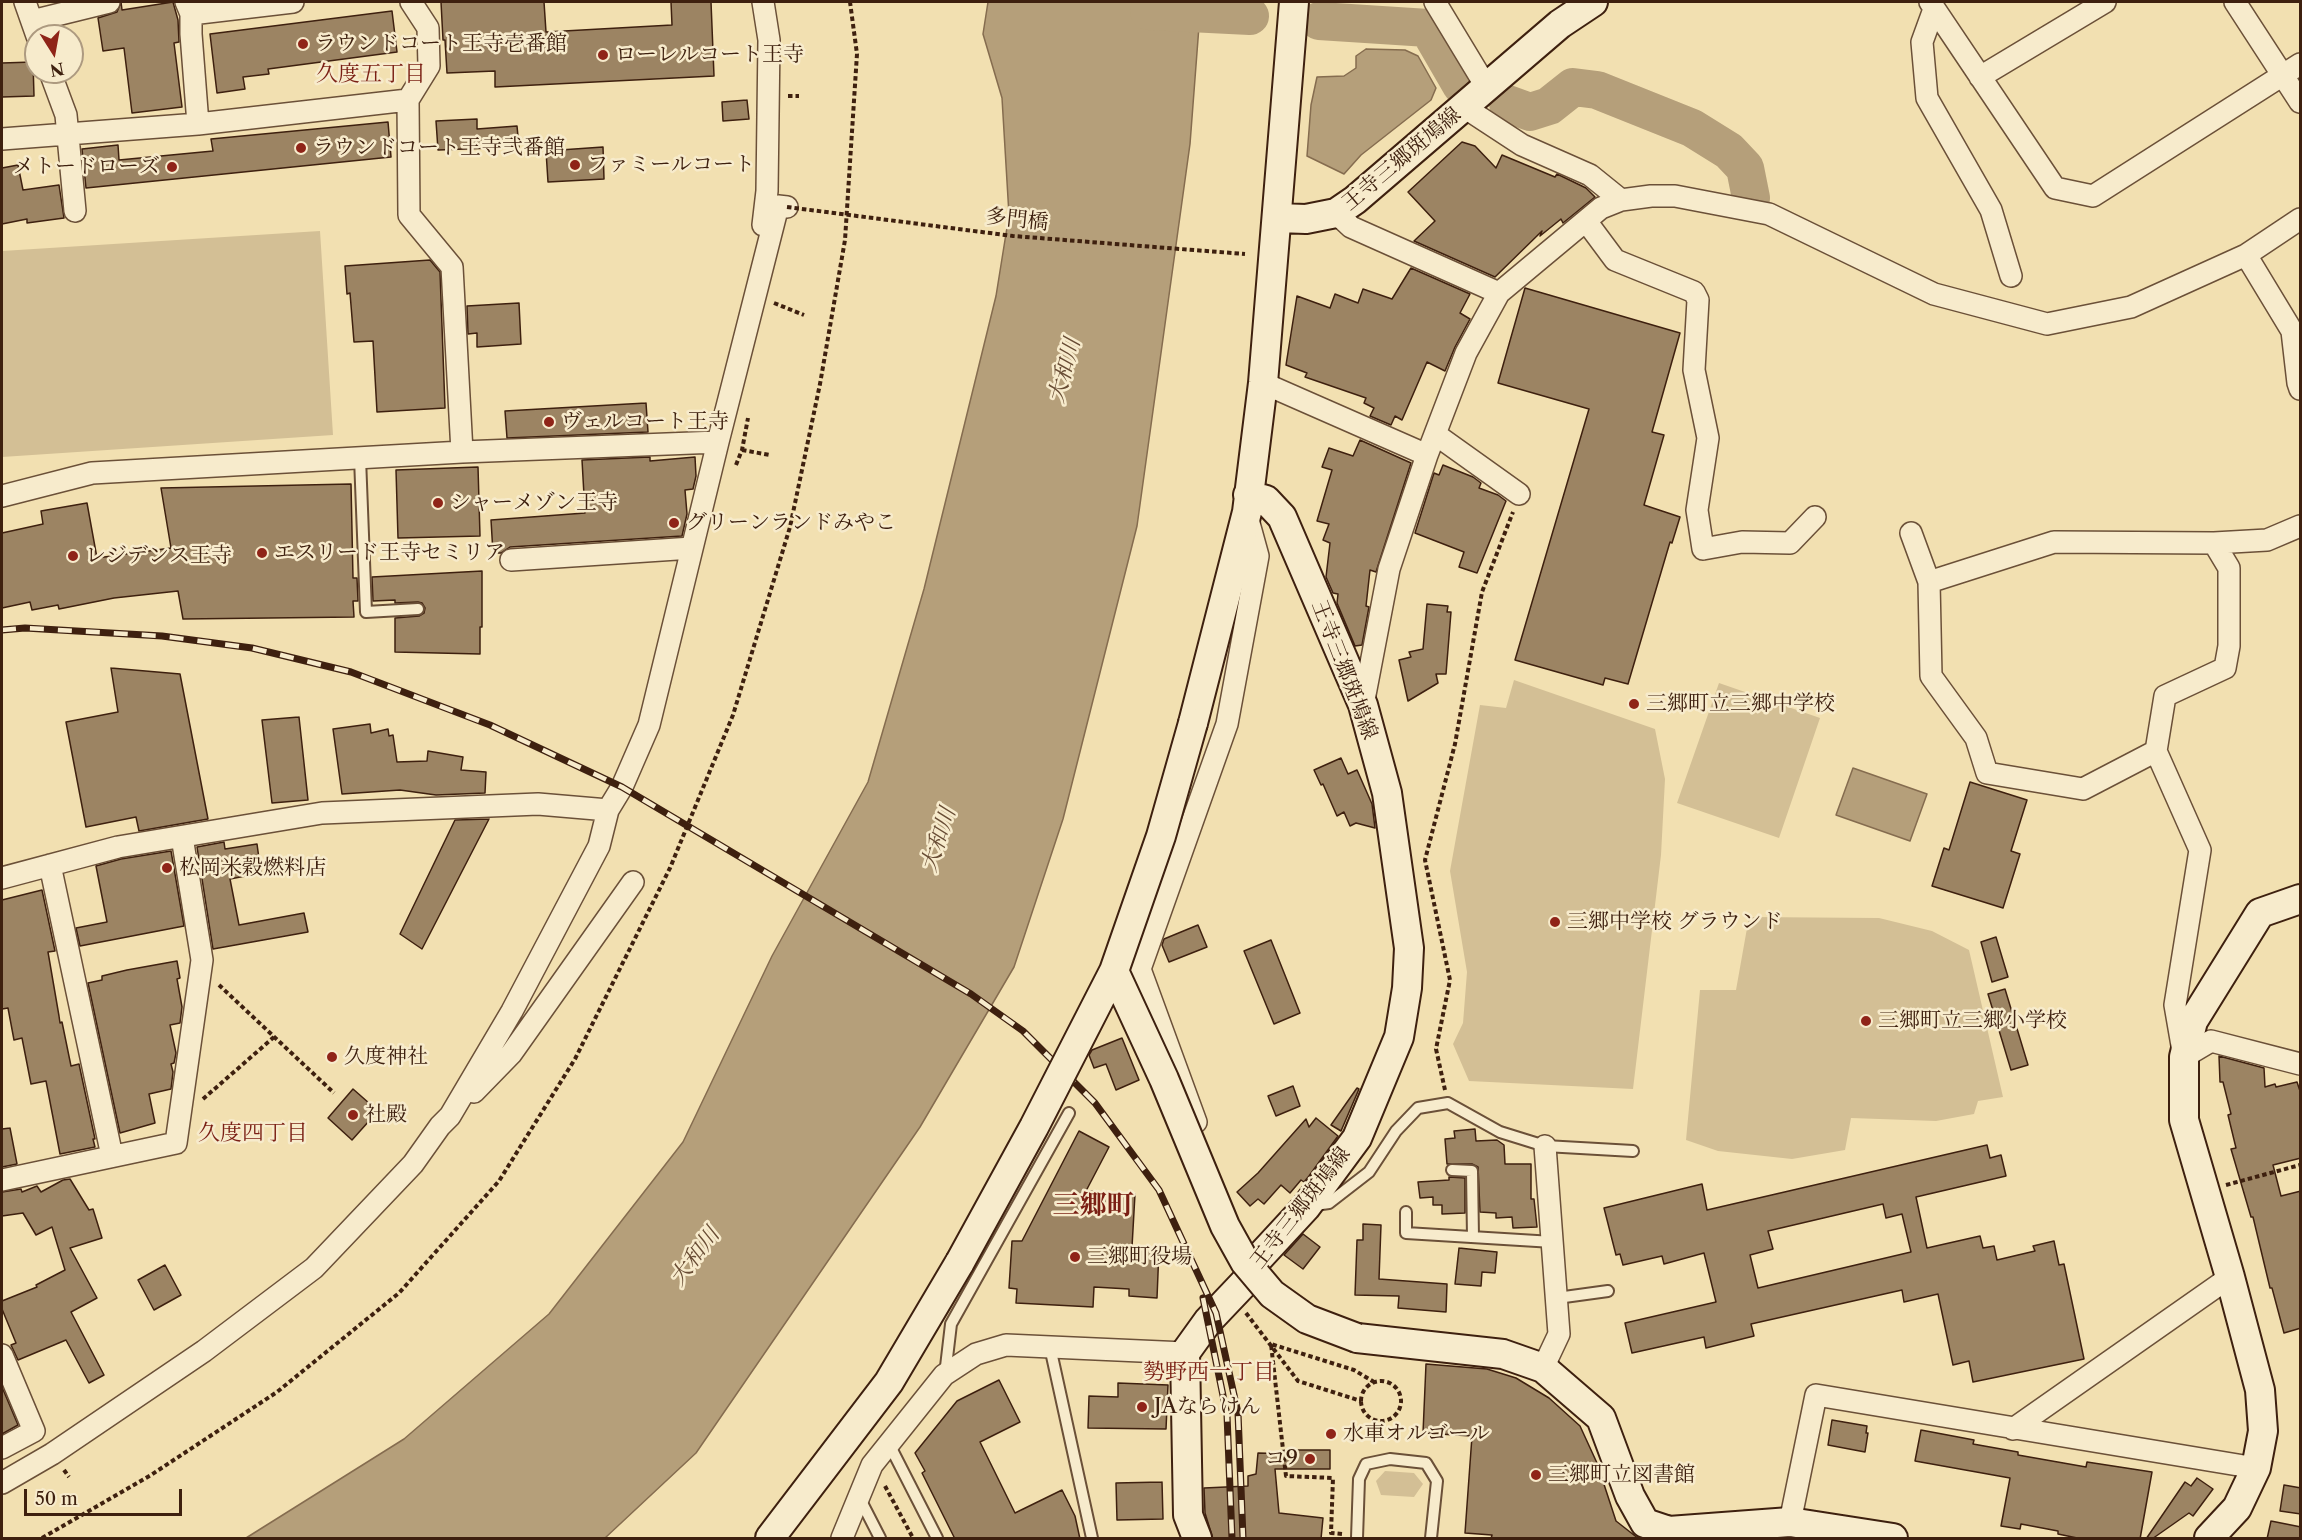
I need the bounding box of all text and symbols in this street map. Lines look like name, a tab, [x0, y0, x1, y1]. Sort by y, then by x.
north arrow	[24, 24, 84, 84]
place label: ラウンドコート王寺壱番館	[315, 31, 567, 57]
marker: ラウンドコート王寺壱番館	[296, 37, 310, 51]
place label: ローレルコート王寺	[615, 42, 804, 68]
marker: ローレルコート王寺	[596, 48, 610, 62]
text: N	[48, 59, 66, 81]
district label: 久度五丁目	[316, 62, 426, 88]
street label: 王寺三郷斑鳩線	[1338, 102, 1466, 216]
place label: ラウンドコート王寺弐番館	[313, 135, 565, 161]
marker: ラウンドコート王寺弐番館	[294, 141, 308, 155]
place label: ファミールコート	[587, 152, 755, 178]
place label: メトードローズ	[13, 154, 160, 180]
marker: ファミールコート	[568, 158, 582, 172]
marker: メトードローズ	[165, 160, 179, 174]
street label: 多門橋	[984, 204, 1050, 236]
water label: 大和川	[1044, 336, 1086, 406]
place label: ヴェルコート王寺	[561, 409, 729, 435]
marker: ヴェルコート王寺	[542, 415, 556, 429]
place label: シャーメゾン王寺	[450, 490, 618, 516]
marker: シャーメゾン王寺	[431, 496, 445, 510]
place label: グリーンランドみやこ	[686, 510, 896, 536]
marker: グリーンランドみやこ	[667, 516, 681, 530]
place label: エスリード王寺セミリア	[274, 540, 505, 566]
place label: レジデンス王寺	[85, 543, 232, 569]
marker: エスリード王寺セミリア	[255, 546, 269, 560]
marker: レジデンス王寺	[66, 549, 80, 563]
street label: 王寺三郷斑鳩線	[1306, 597, 1382, 743]
place label: 三郷町立三郷中学校	[1646, 691, 1835, 717]
marker: 三郷町立三郷中学校	[1627, 697, 1641, 711]
water label: 大和川	[916, 805, 962, 875]
place label: 松岡米穀燃料店	[179, 855, 326, 881]
marker: 松岡米穀燃料店	[160, 861, 174, 875]
place label: 三郷中学校 グラウンド	[1567, 909, 1783, 935]
marker: 三郷中学校 グラウンド	[1548, 915, 1562, 929]
place label: 三郷町立三郷小学校	[1878, 1008, 2067, 1034]
marker: 三郷町立三郷小学校	[1859, 1014, 1873, 1028]
place label: 久度神社	[344, 1044, 428, 1070]
marker: 久度神社	[325, 1050, 339, 1064]
place label: 社殿	[365, 1102, 407, 1128]
marker: 社殿	[346, 1108, 360, 1122]
district label: 久度四丁目	[198, 1121, 308, 1147]
street label: 王寺三郷斑鳩線	[1246, 1142, 1356, 1274]
district label: 三郷町	[1053, 1190, 1133, 1222]
water label: 大和川	[665, 1223, 725, 1291]
place label: 三郷町役場	[1087, 1244, 1192, 1270]
marker: 三郷町役場	[1068, 1250, 1082, 1264]
district label: 勢野西一丁目	[1143, 1360, 1275, 1386]
place label: JAならけん	[1154, 1394, 1261, 1420]
marker: JAならけん	[1135, 1400, 1149, 1414]
place label: 水車オルゴール	[1343, 1421, 1490, 1447]
marker: 水車オルゴール	[1324, 1427, 1338, 1441]
place label: コ9	[1265, 1446, 1298, 1472]
marker: コ9	[1303, 1452, 1317, 1466]
place label: 三郷町立図書館	[1548, 1462, 1695, 1488]
marker: 三郷町立図書館	[1529, 1468, 1543, 1482]
scale bar	[27, 1477, 184, 1515]
text: 50 m	[35, 1488, 78, 1510]

